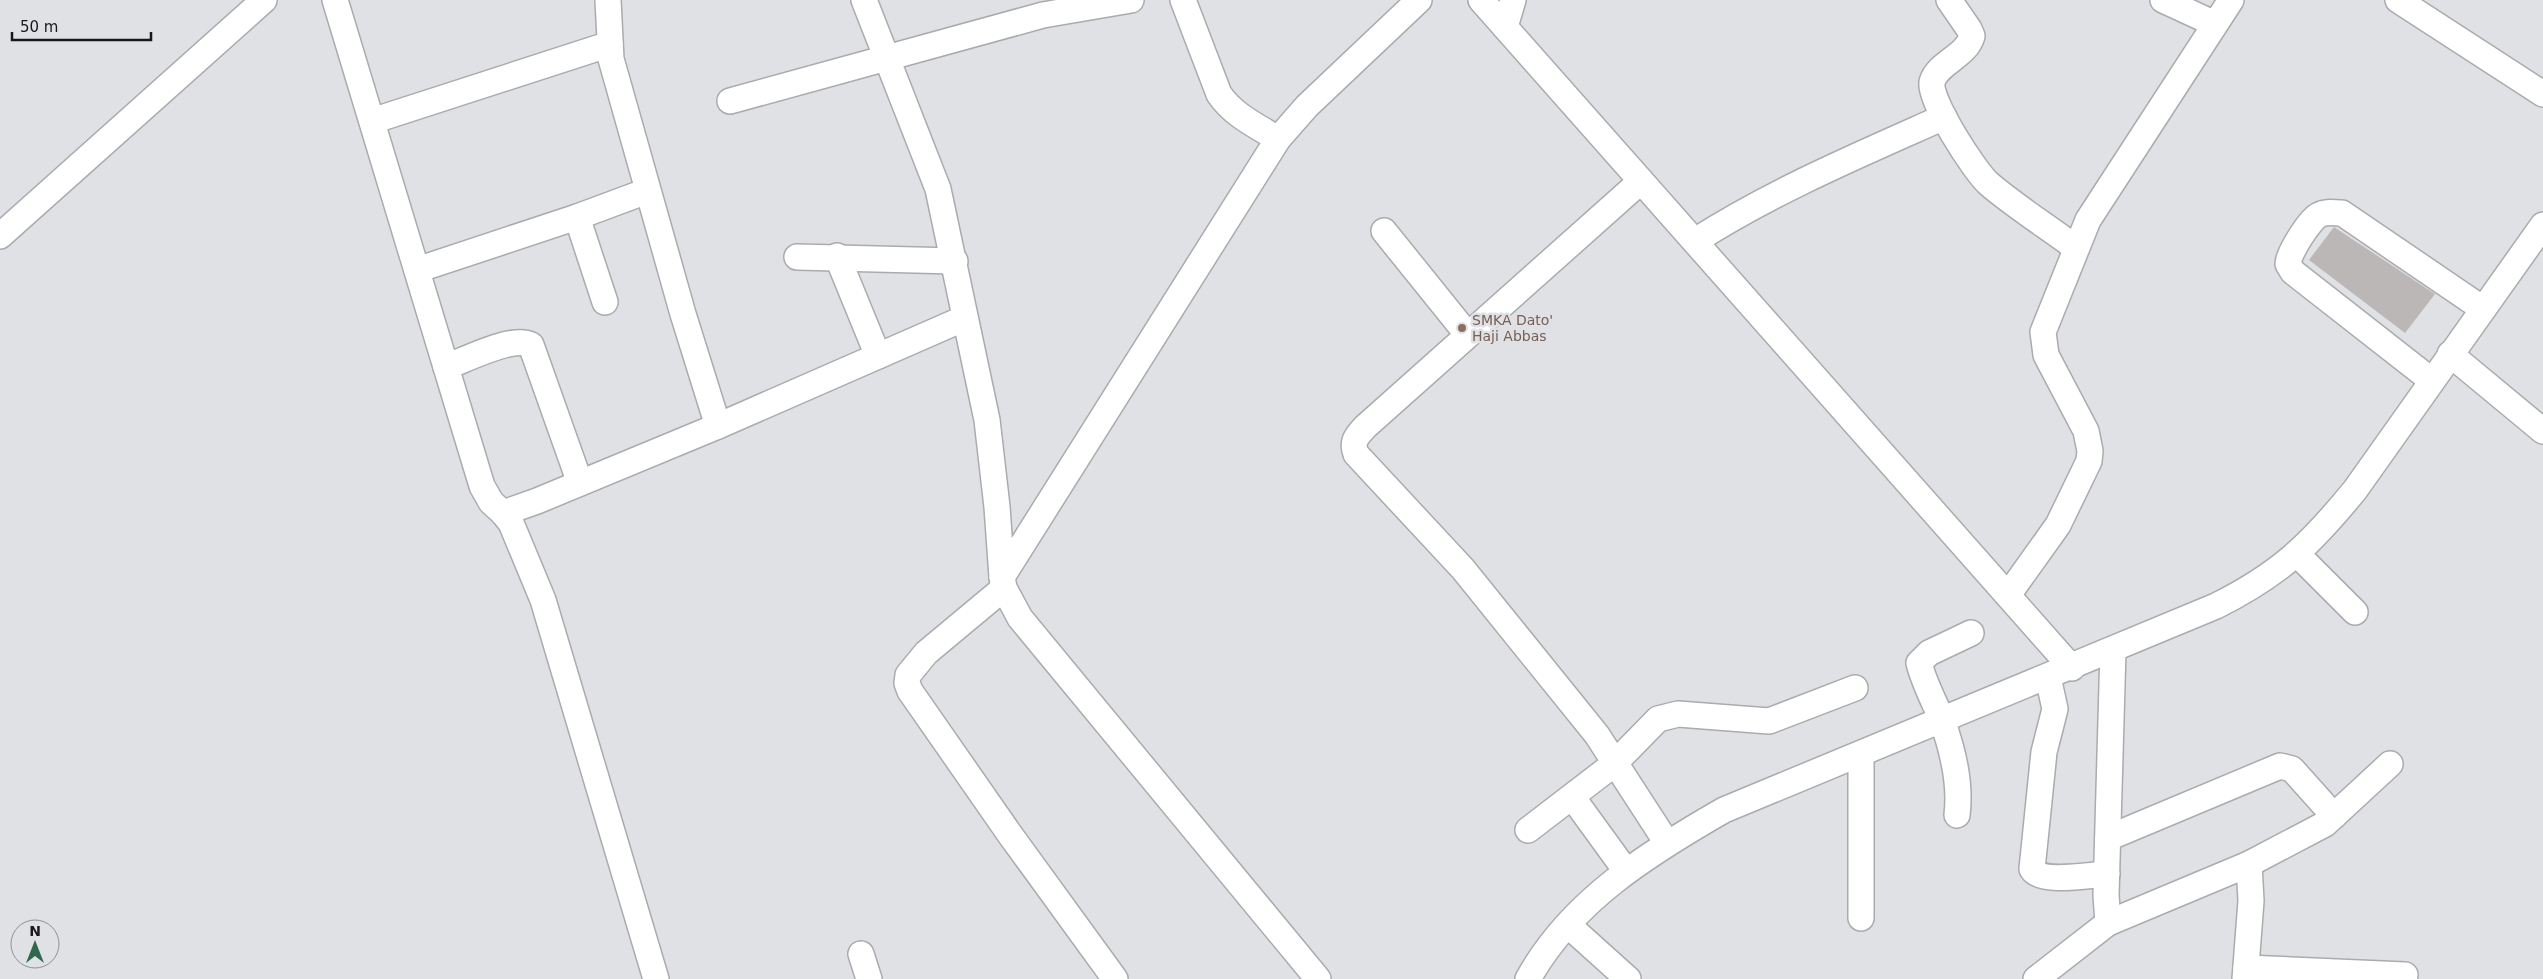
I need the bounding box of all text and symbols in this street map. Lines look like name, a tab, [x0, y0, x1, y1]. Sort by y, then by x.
scale bar	[12, 10, 151, 42]
text: 50 m	[20, 18, 58, 36]
place label: SMKA Dato' Haji Abbas	[1472, 312, 1553, 344]
marker: SMKA Dato' Haji Abbas	[1456, 322, 1468, 334]
north arrow	[10, 919, 60, 969]
text: N	[29, 923, 41, 939]

